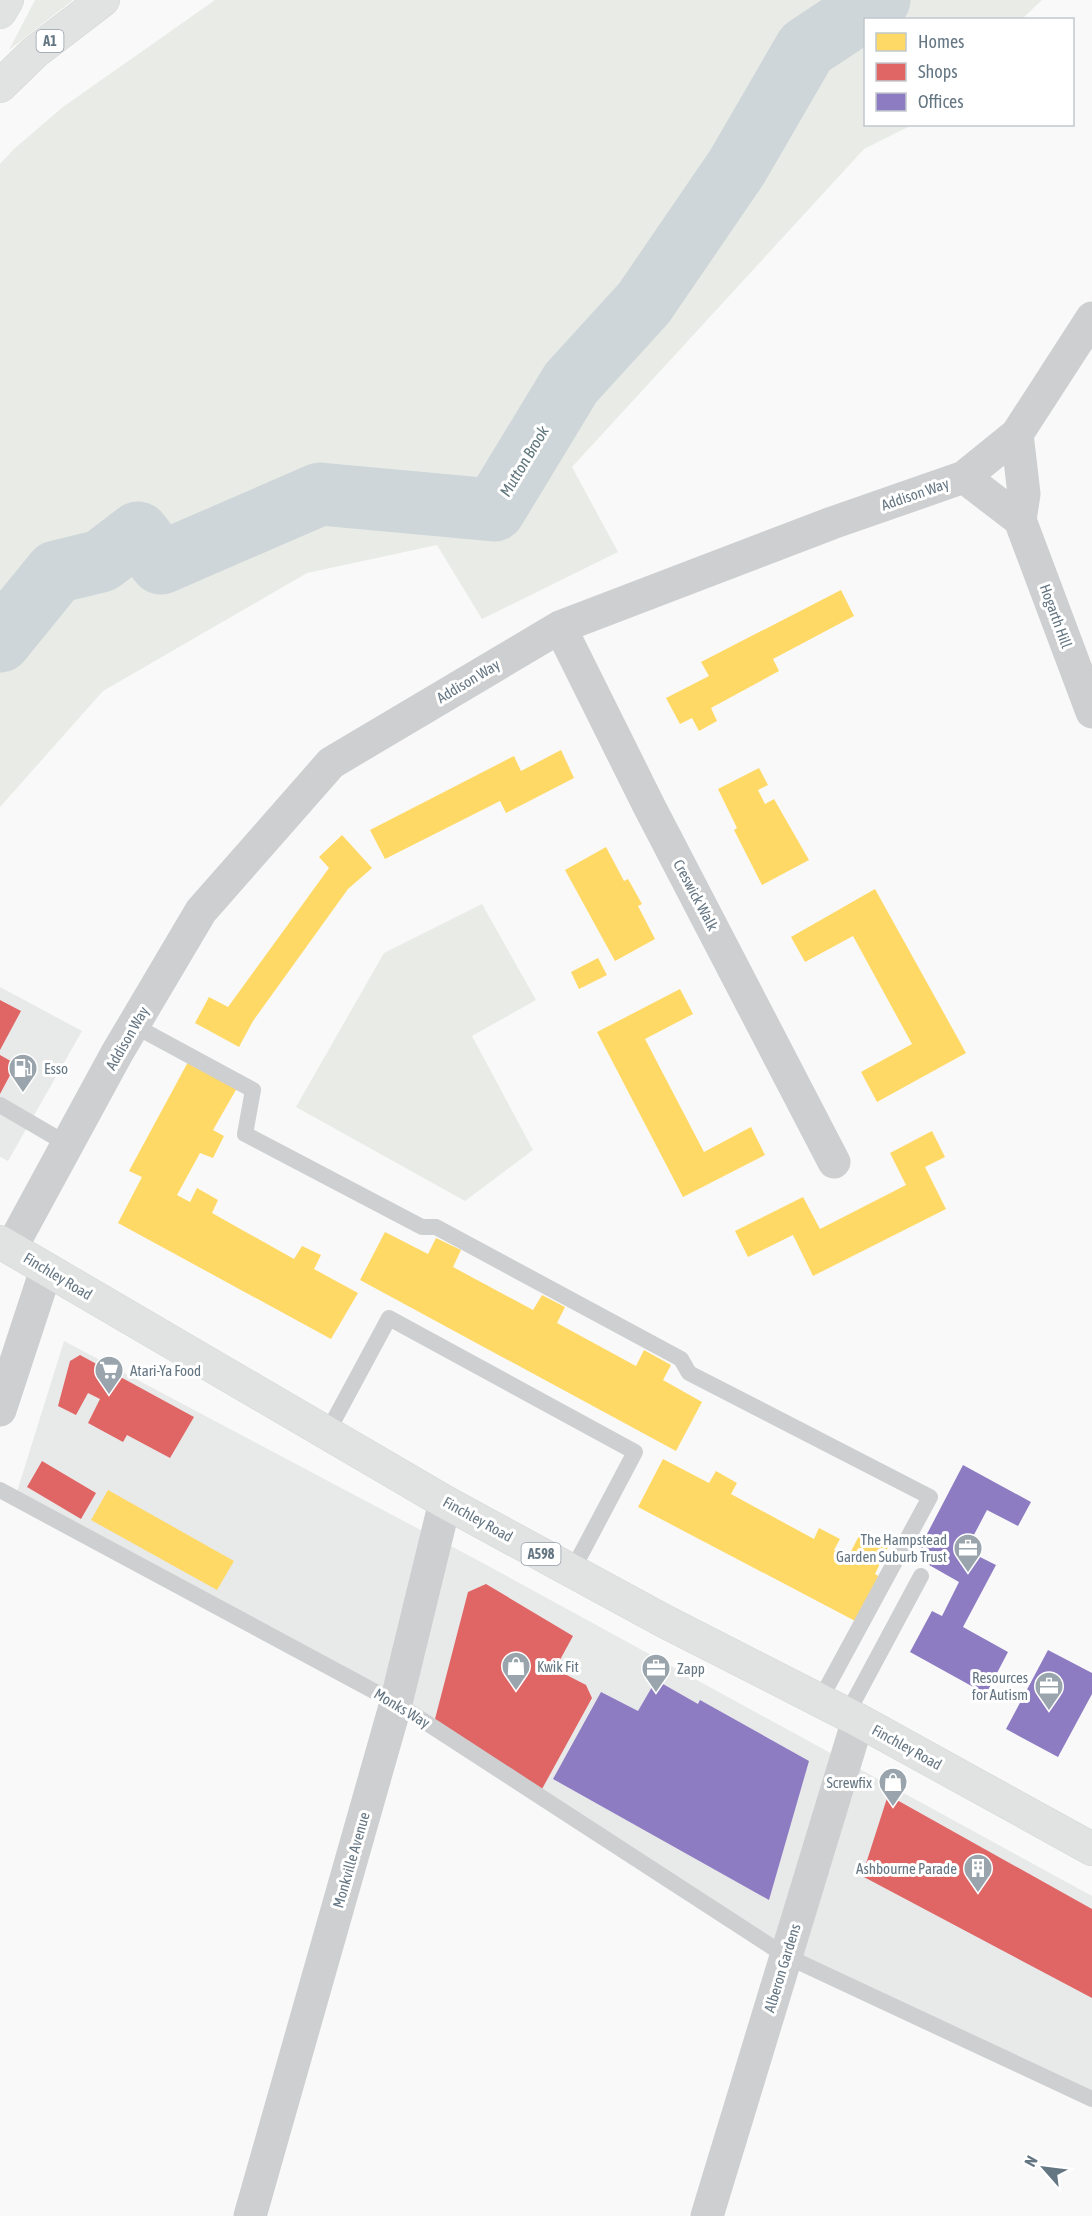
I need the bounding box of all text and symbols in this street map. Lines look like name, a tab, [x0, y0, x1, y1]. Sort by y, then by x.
legend	[864, 18, 1074, 126]
road number: A1	[36, 30, 64, 52]
text: Homes	[918, 31, 964, 52]
text: Shops	[918, 61, 958, 82]
text: Offices	[918, 91, 964, 112]
water label: Mutton Brook	[496, 422, 553, 499]
street label: Addison Way	[879, 475, 951, 513]
street label: Hogarth Hill	[1037, 582, 1075, 650]
street label: Addison Way	[434, 656, 502, 706]
street label: Creswick Walk	[670, 857, 722, 934]
street label: Addison Way	[102, 1003, 152, 1073]
fuel station icon: Esso	[7, 1052, 39, 1094]
place label: Esso	[44, 1060, 68, 1077]
street label: Finchley Road	[21, 1249, 95, 1303]
supermarket icon: Atari-Ya Food	[93, 1354, 125, 1396]
place label: Atari-Ya Food	[130, 1362, 201, 1379]
street label: Finchley Road	[440, 1493, 516, 1545]
place label: The Hampstead Garden Suburb Trust	[836, 1531, 947, 1565]
office icon: The Hampstead Garden Suburb Trust	[952, 1532, 984, 1574]
road number: A598	[522, 1543, 560, 1565]
shop icon: Kwik Fit	[500, 1650, 532, 1692]
office icon: Zapp	[640, 1652, 672, 1694]
place label: Kwik Fit	[537, 1658, 579, 1675]
place label: Zapp	[677, 1660, 705, 1677]
place label: Resources for Autism	[972, 1669, 1028, 1703]
office icon: Resources for Autism	[1033, 1670, 1065, 1712]
street label: Monks Way	[371, 1685, 433, 1731]
street label: Finchley Road	[869, 1721, 945, 1773]
shop icon: Screwfix	[877, 1766, 909, 1808]
place label: Screwfix	[826, 1774, 872, 1791]
street label: Monkville Avenue	[329, 1810, 373, 1910]
building icon: Ashbourne Parade	[962, 1852, 994, 1894]
place label: Ashbourne Parade	[856, 1860, 957, 1877]
street label: Alberon Gardens	[760, 1922, 804, 2014]
north arrow	[1014, 2138, 1074, 2198]
text: N	[1021, 2153, 1041, 2169]

